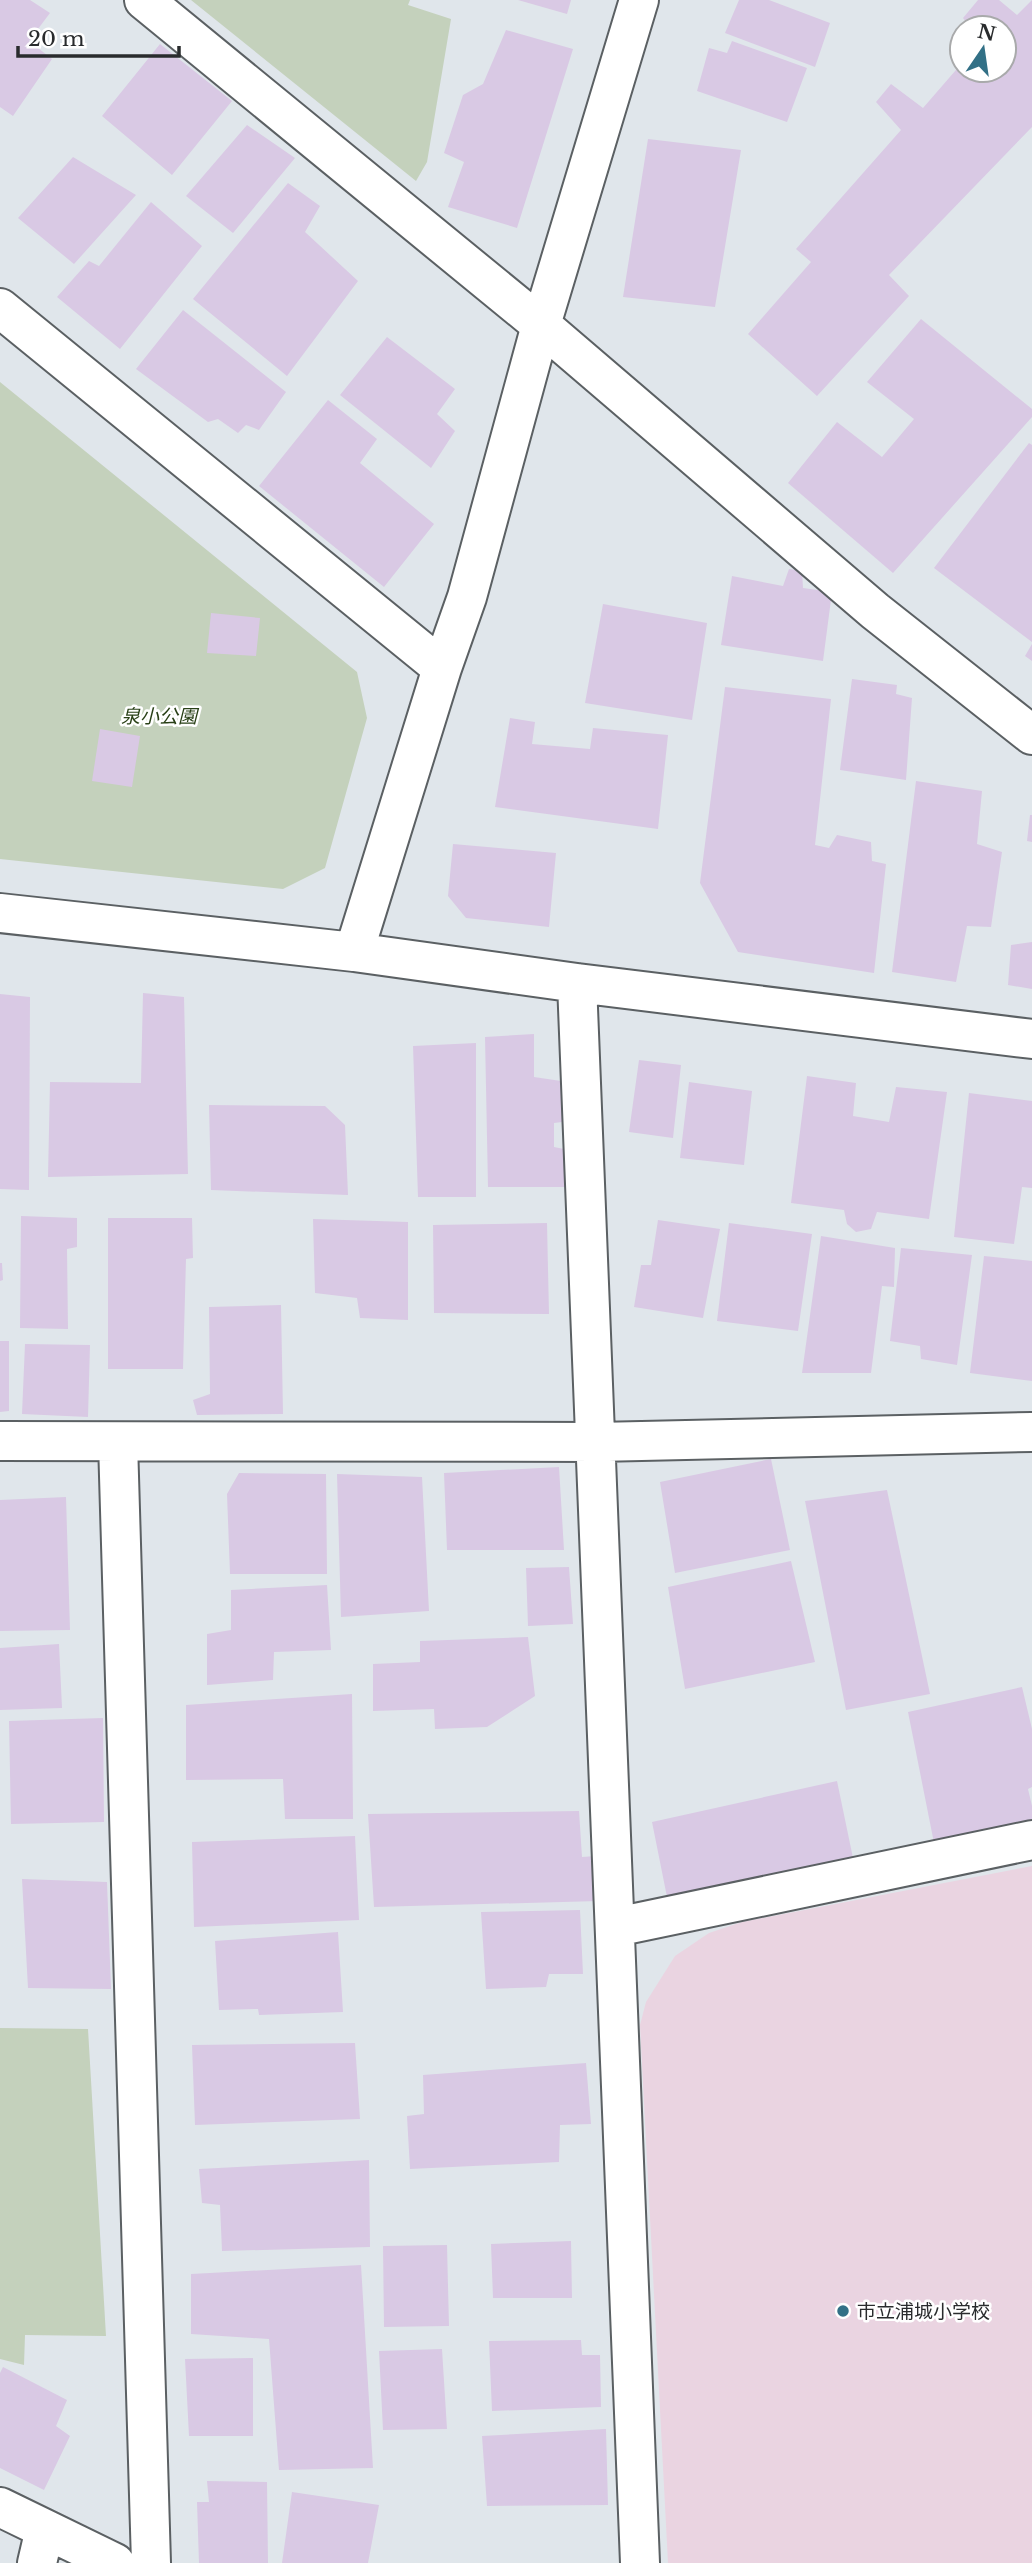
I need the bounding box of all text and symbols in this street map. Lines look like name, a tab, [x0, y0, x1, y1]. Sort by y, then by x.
scale bar	[18, 14, 178, 58]
north arrow	[948, 14, 1018, 84]
text: N	[975, 20, 998, 46]
text: 20 m	[28, 26, 85, 52]
park label: 泉小公園	[121, 705, 200, 728]
place label: 市立浦城小学校	[857, 2300, 990, 2323]
marker: 市立浦城小学校	[835, 2303, 851, 2319]

